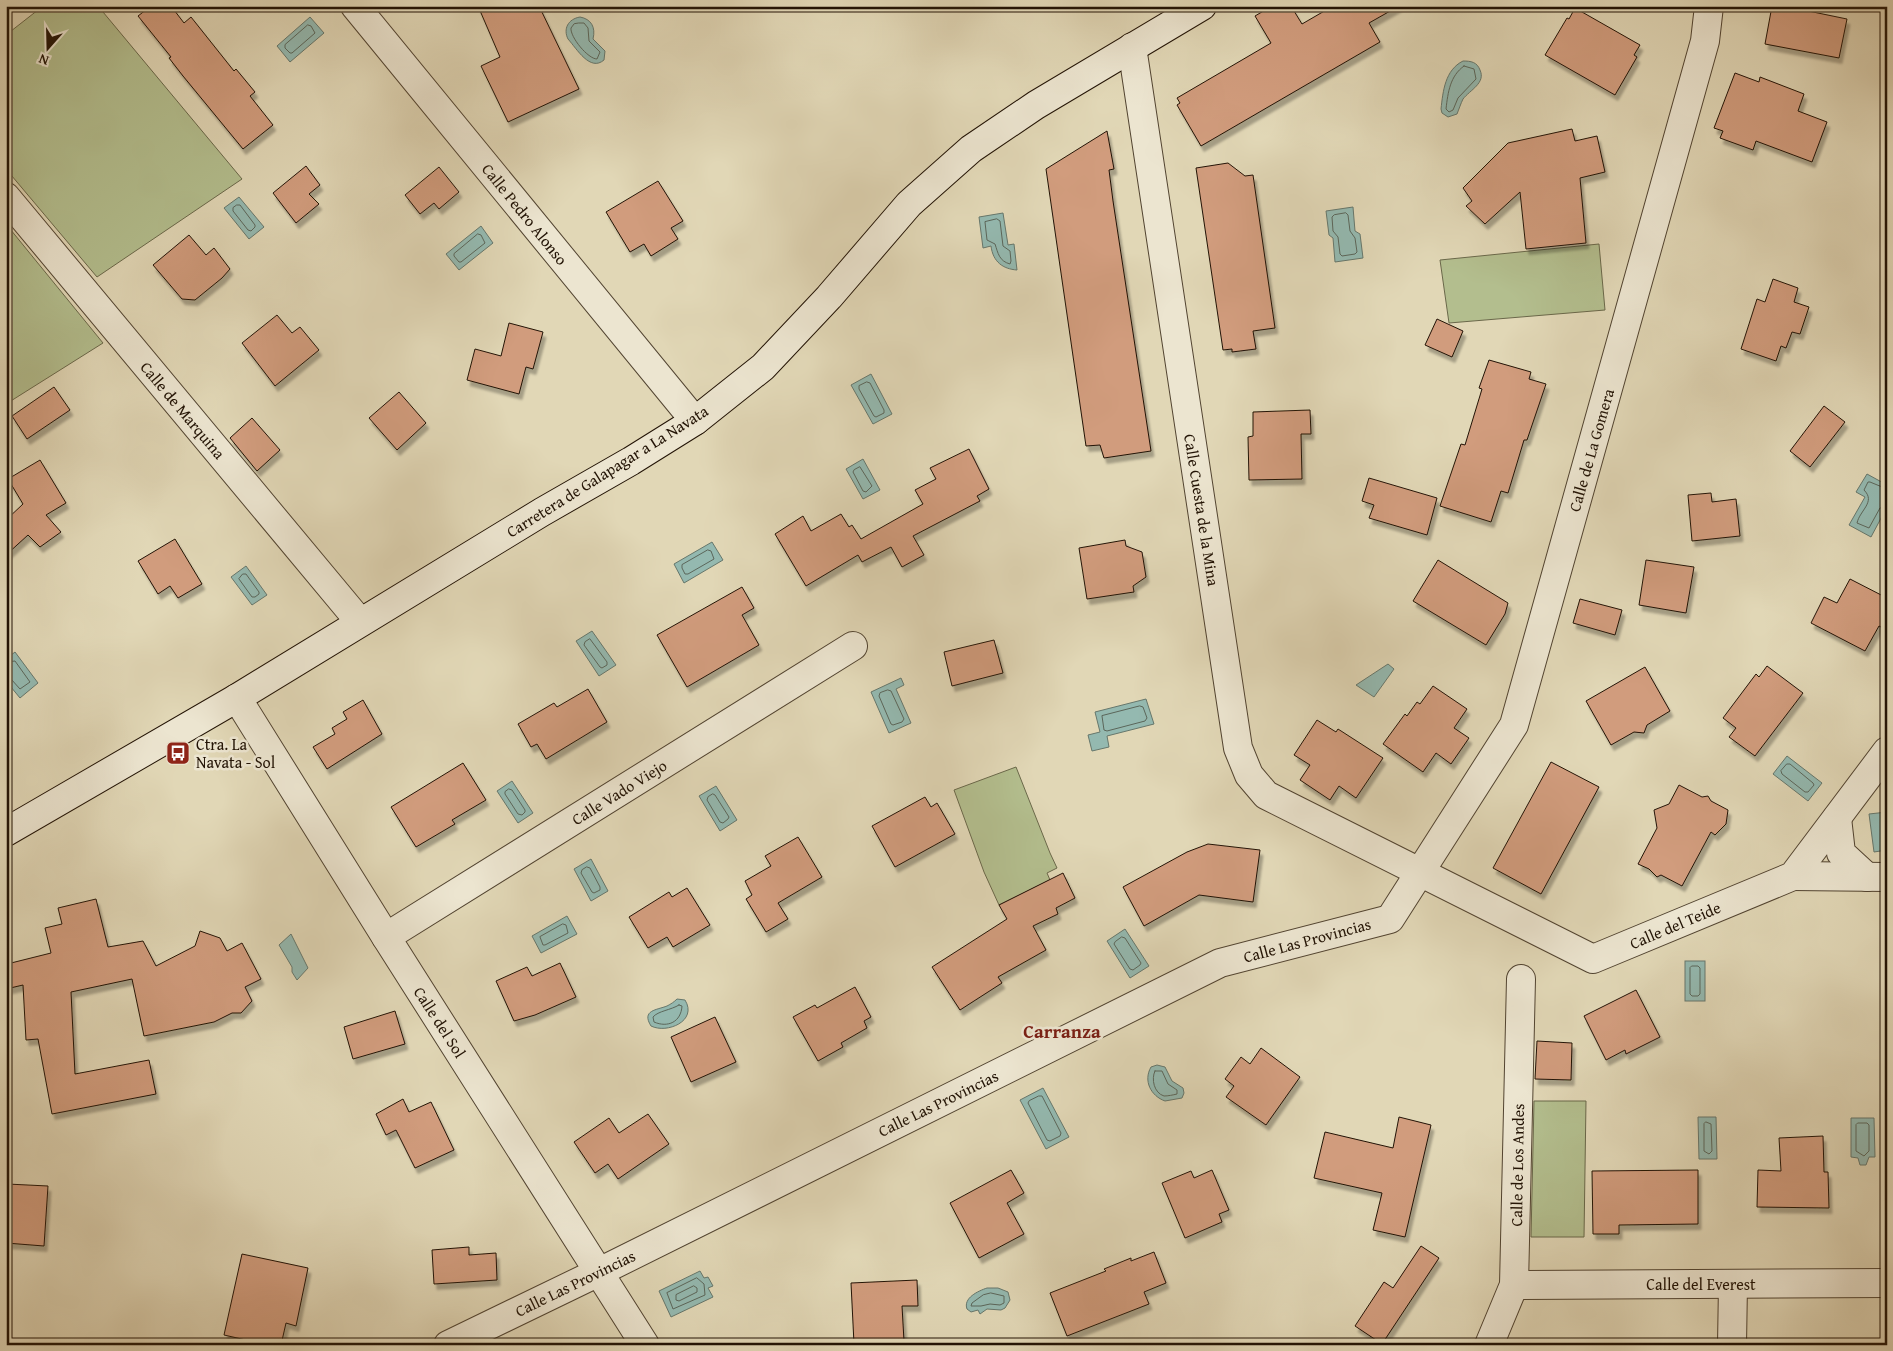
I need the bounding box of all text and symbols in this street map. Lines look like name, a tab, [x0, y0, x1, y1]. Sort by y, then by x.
north arrow	[22, 22, 72, 72]
text: N	[35, 49, 51, 71]
street label: Calle Pedro Alonso	[476, 158, 574, 270]
street label: Calle de Marquina	[135, 356, 231, 464]
street label: Calle de La Gomera	[1562, 385, 1620, 514]
street label: Carretera de Galapagar a La Navata	[501, 399, 713, 543]
street label: Calle Cuesta de la Mina	[1178, 432, 1226, 588]
place label: Ctra. La Navata - Sol	[196, 732, 276, 774]
bus stop icon: Ctra. La Navata - Sol	[165, 740, 191, 766]
street label: Calle Vado Viejo	[567, 753, 671, 831]
street label: Calle del Teide	[1626, 895, 1724, 955]
street label: Calle Las Provincias	[1241, 911, 1373, 969]
street label: Calle del Sol	[408, 982, 472, 1063]
district label: Carranza	[1023, 1017, 1101, 1045]
street label: Calle Las Provincias	[874, 1063, 1002, 1143]
street label: Calle de Los Andes	[1504, 1103, 1530, 1227]
street label: Calle Las Provincias	[511, 1243, 639, 1323]
street label: Calle del Everest	[1646, 1272, 1756, 1296]

